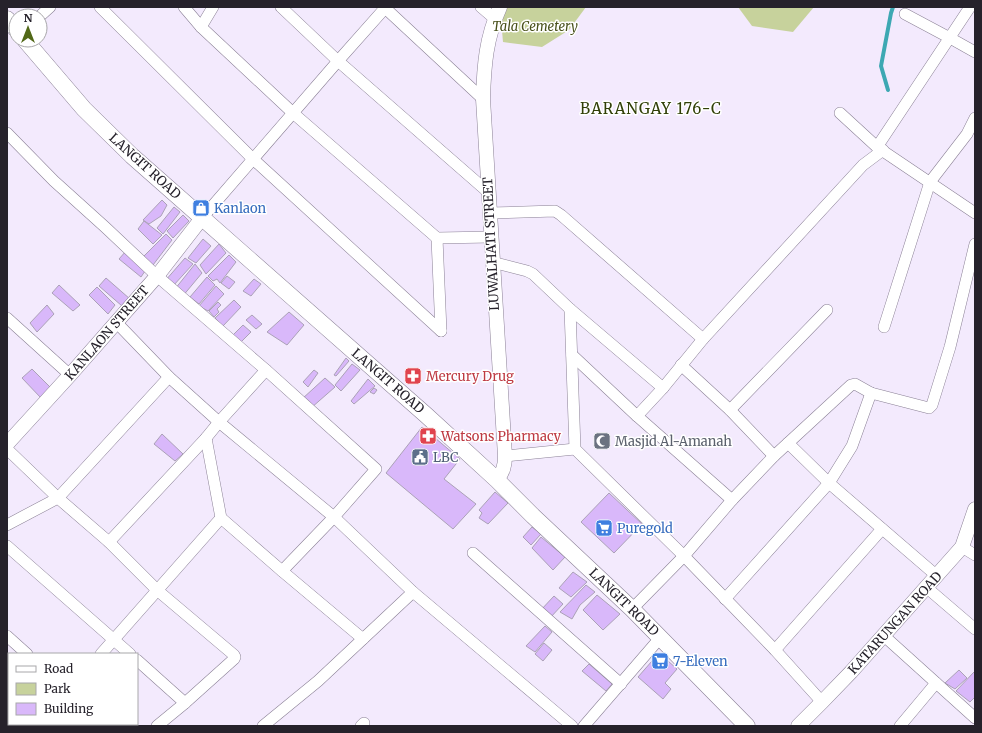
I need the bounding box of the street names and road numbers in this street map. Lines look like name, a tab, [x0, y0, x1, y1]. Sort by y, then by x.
street label: LANGIT ROAD	[106, 129, 185, 203]
street label: LUWALHATI STREET	[479, 177, 503, 311]
street label: KANLAON STREET	[61, 282, 153, 384]
street label: LANGIT ROAD	[348, 345, 428, 417]
street label: LANGIT ROAD	[585, 564, 663, 640]
street label: KATARUNGAN ROAD	[844, 568, 946, 678]

